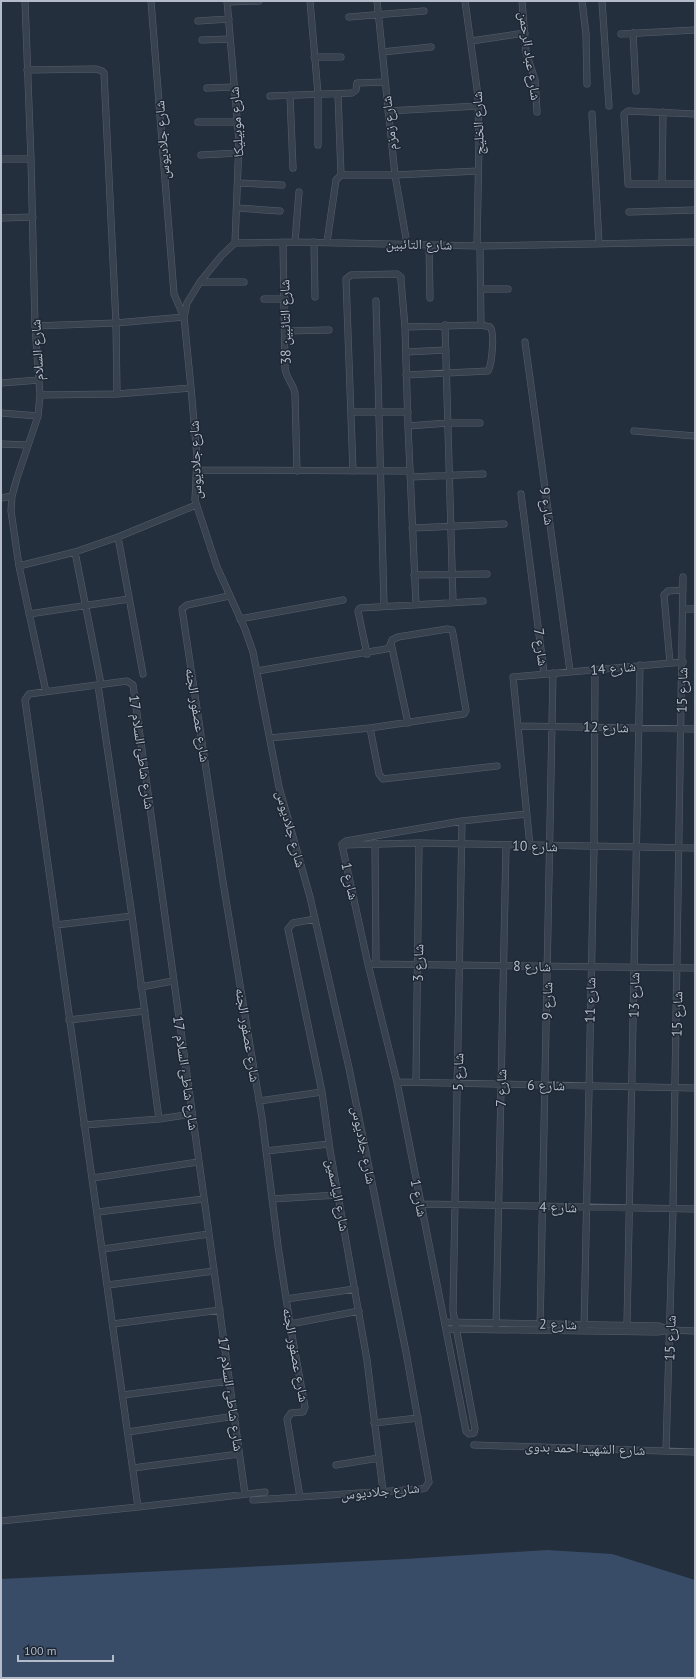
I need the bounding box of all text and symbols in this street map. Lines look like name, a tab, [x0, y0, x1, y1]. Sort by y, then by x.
street label: شارع عباد الرحمن	[514, 10, 545, 102]
street label: شارع موبيليكا	[225, 86, 248, 158]
street label: شارع الخليج	[468, 91, 489, 155]
street label: شارع زمزم	[377, 95, 402, 151]
street label: شارع جلاديوس	[150, 100, 175, 180]
street label: شارع التائبين	[386, 234, 452, 255]
street label: شارع التائبين 38	[275, 279, 296, 365]
street label: شارع السلام	[26, 319, 49, 381]
street label: شارع جلاديوس	[185, 420, 206, 500]
street label: شارع 9	[534, 486, 559, 526]
street label: شارع 7	[529, 627, 552, 667]
street label: شارع 14	[589, 657, 637, 680]
street label: شارع عصفور الجنه	[181, 666, 214, 764]
street label: شارع 15	[673, 667, 692, 713]
street label: شارع شاطئ السلام 17	[124, 693, 159, 811]
street label: شارع 12	[583, 718, 629, 737]
street label: شارع جلاديوس	[271, 788, 310, 870]
street label: شارع 10	[512, 837, 558, 856]
street label: شارع 1	[336, 861, 363, 902]
street label: شارع 3	[409, 944, 428, 982]
street label: شارع 8	[513, 957, 551, 976]
street label: شارع 13	[625, 972, 644, 1018]
street label: شارع 11	[581, 977, 600, 1023]
street label: شارع 9	[538, 982, 557, 1020]
street label: شارع عصفور الجنه	[231, 986, 264, 1084]
street label: شارع 15	[668, 991, 687, 1037]
street label: شارع شاطئ السلام 17	[168, 1014, 203, 1132]
street label: شارع 5	[449, 1053, 468, 1091]
street label: شارع 7	[492, 1069, 511, 1107]
street label: شارع 6	[527, 1076, 565, 1095]
street label: شارع جلاديوس	[347, 1104, 380, 1186]
street label: شارع الياسمين	[321, 1157, 354, 1233]
street label: شارع 1	[406, 1178, 431, 1219]
street label: شارع 4	[539, 1198, 577, 1217]
street label: شارع عصفور الجنه	[278, 1306, 313, 1404]
street label: شارع 2	[539, 1315, 577, 1334]
street label: شارع 15	[660, 1315, 681, 1361]
street label: شارع شاطئ السلام 17	[213, 1335, 248, 1453]
street label: شارع الشهيد احمد بدوى	[524, 1437, 646, 1460]
street label: شارع جلاديوس	[340, 1479, 420, 1504]
scale bar	[18, 1637, 113, 1663]
text: 100 m	[24, 1643, 57, 1658]

